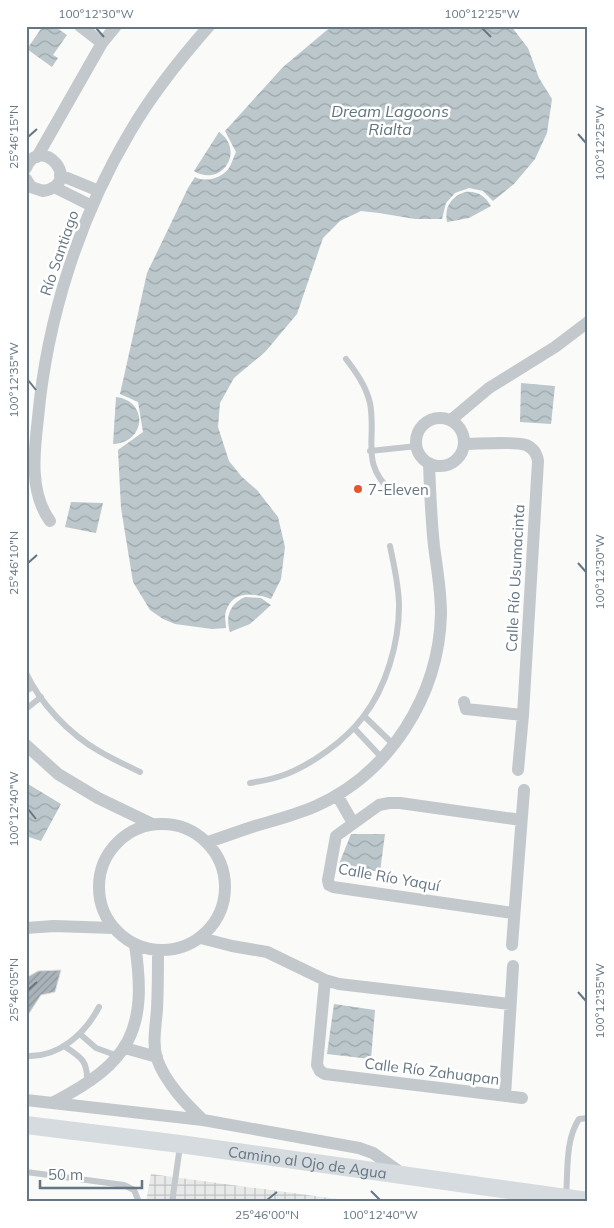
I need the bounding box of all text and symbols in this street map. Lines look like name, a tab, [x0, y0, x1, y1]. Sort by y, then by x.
text: 100°12'30"W	[58, 6, 134, 21]
text: 100°12'25"W	[444, 6, 520, 21]
water label: Dream Lagoons Rialta	[331, 101, 449, 139]
text: 25°46'15"N	[6, 105, 21, 169]
text: 100°12'25"W	[592, 105, 607, 181]
street label: Río Santiago	[36, 208, 82, 298]
text: 100°12'35"W	[6, 342, 21, 418]
place label: 7-Eleven	[368, 480, 429, 499]
marker: 7-Eleven	[352, 483, 364, 495]
street label: Calle Río Usumacinta	[502, 504, 528, 652]
text: 25°46'10"N	[6, 531, 21, 595]
text: 100°12'30"W	[592, 534, 607, 610]
text: 100°12'40"W	[6, 771, 21, 847]
street label: Calle Río Yaquí	[337, 859, 443, 896]
text: 25°46'05"N	[6, 958, 21, 1022]
text: 100°12'35"W	[592, 963, 607, 1039]
street label: Calle Río Zahuapan	[364, 1053, 500, 1089]
street label: Camino al Ojo de Agua	[227, 1141, 388, 1182]
scale bar	[40, 1158, 142, 1190]
text: 50 m	[48, 1165, 83, 1184]
text: 25°46'00"N	[235, 1207, 299, 1222]
text: 100°12'40"W	[342, 1207, 418, 1222]

